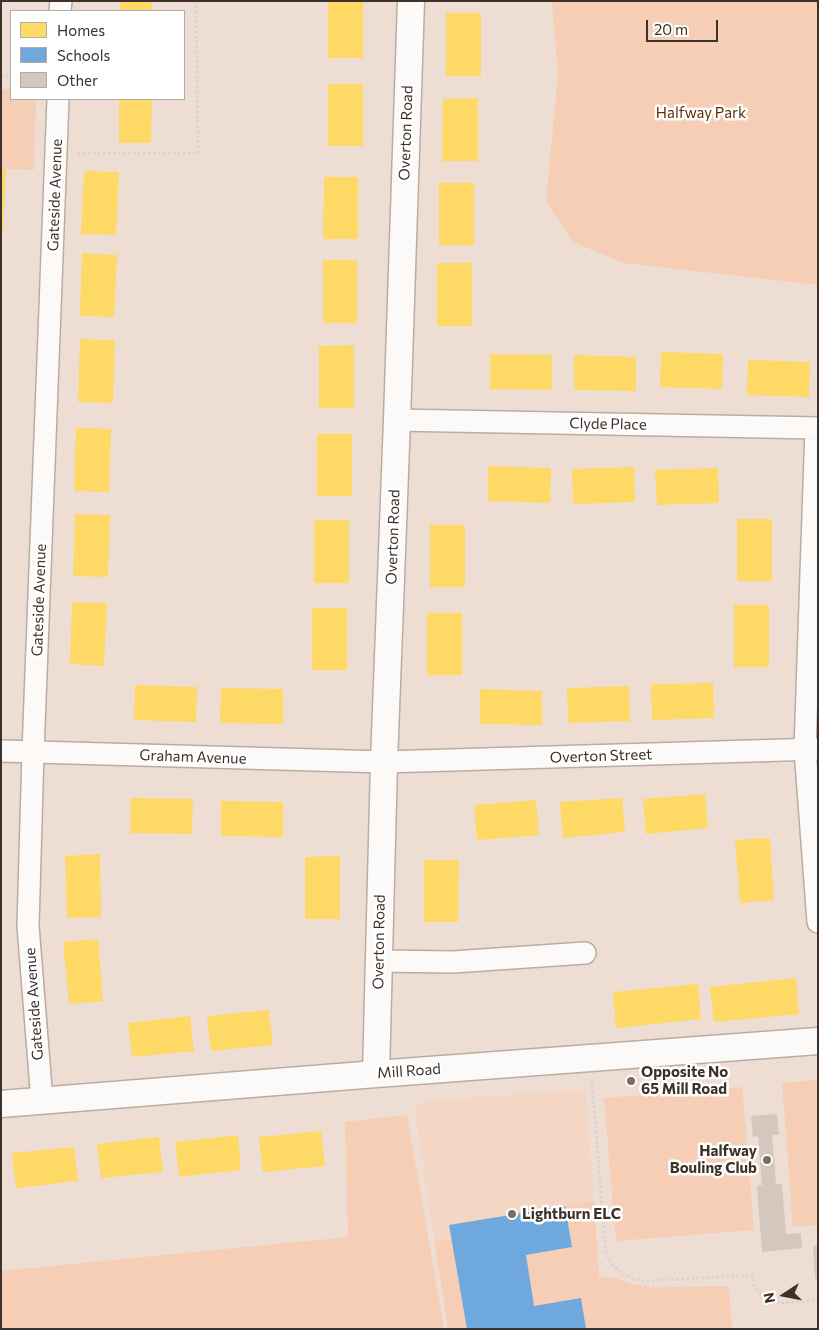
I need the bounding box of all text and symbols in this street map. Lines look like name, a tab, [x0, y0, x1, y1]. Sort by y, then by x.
legend	[10, 10, 185, 100]
scale bar	[649, 10, 722, 42]
text: 20 m	[654, 20, 688, 38]
text: Homes	[57, 21, 105, 39]
text: Schools	[57, 46, 110, 64]
text: Other	[57, 71, 98, 89]
street label: Overton Road	[395, 85, 417, 181]
park label: Halfway Park	[656, 104, 746, 122]
street label: Gateside Avenue	[44, 138, 66, 252]
street label: Clyde Place	[569, 414, 647, 434]
street label: Overton Road	[382, 489, 404, 585]
street label: Gateside Avenue	[28, 543, 50, 657]
street label: Overton Street	[549, 745, 653, 767]
street label: Graham Avenue	[139, 746, 247, 768]
street label: Overton Road	[369, 894, 389, 990]
street label: Gateside Avenue	[21, 947, 47, 1061]
street label: Mill Road	[377, 1060, 441, 1082]
place label: Opposite No 65 Mill Road	[641, 1063, 728, 1098]
marker: Opposite No 65 Mill Road	[625, 1075, 637, 1087]
place label: Halfway Bouling Club	[670, 1142, 757, 1177]
marker: Halfway Bouling Club	[761, 1154, 773, 1166]
place label: Lightburn ELC	[522, 1205, 621, 1223]
marker: Lightburn ELC	[506, 1208, 518, 1220]
north arrow	[759, 1270, 809, 1320]
text: N	[759, 1291, 778, 1305]

